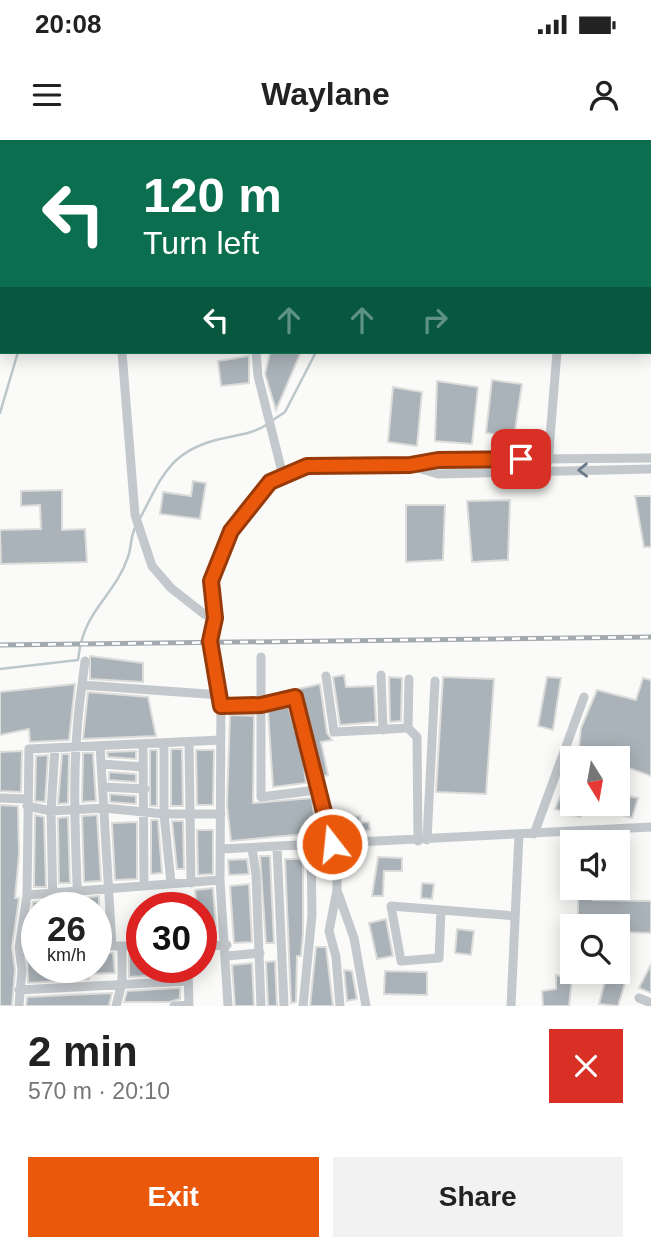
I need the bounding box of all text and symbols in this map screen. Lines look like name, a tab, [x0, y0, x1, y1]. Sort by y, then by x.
text: 20:08	[35, 9, 102, 39]
icon: menu	[28, 76, 66, 114]
text: Waylane	[261, 76, 390, 112]
icon: person	[585, 76, 623, 114]
icon: left	[28, 168, 119, 259]
text: 120 m	[143, 168, 282, 222]
text: Turn left	[143, 225, 259, 261]
icon: left	[197, 301, 235, 339]
icon: ahead	[270, 301, 308, 339]
icon: ahead	[343, 301, 381, 339]
icon: right	[416, 301, 454, 339]
pin	[491, 429, 551, 489]
icon: arrive	[502, 440, 540, 478]
one-way arrow	[577, 462, 588, 478]
north arrow	[560, 746, 630, 816]
map controls	[560, 746, 630, 984]
position arrow	[295, 807, 369, 881]
button: sound	[560, 830, 630, 900]
speed limit sign: 30	[126, 892, 217, 983]
text: 26	[47, 909, 86, 948]
button: search	[560, 914, 630, 984]
text: km/h	[47, 945, 86, 965]
text: 2 min	[28, 1028, 138, 1075]
button: close	[549, 1029, 623, 1103]
text: 570 m · 20:10	[28, 1078, 170, 1104]
button: Exit	[28, 1157, 319, 1237]
button: Share	[333, 1157, 623, 1237]

